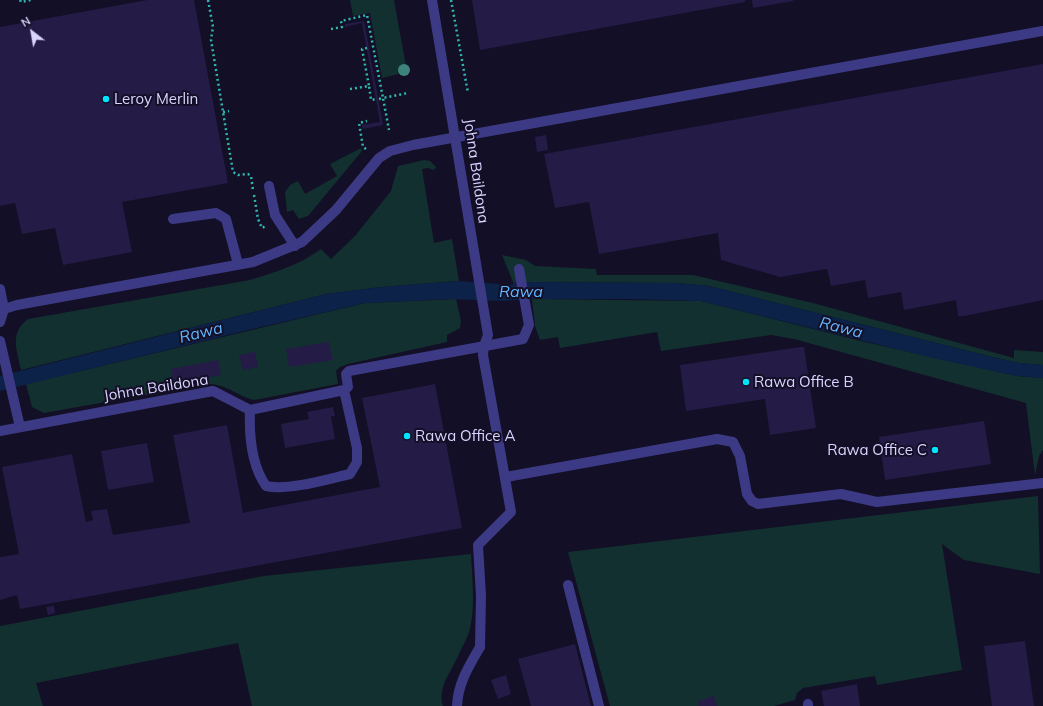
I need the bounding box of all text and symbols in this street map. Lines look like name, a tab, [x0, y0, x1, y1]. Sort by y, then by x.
north arrow	[12, 12, 52, 52]
text: N	[19, 14, 33, 30]
place label: Leroy Merlin	[114, 90, 198, 108]
marker: Leroy Merlin	[101, 94, 111, 104]
street label: Johna Baildona	[460, 117, 492, 225]
water label: Rawa	[499, 282, 543, 302]
water label: Rawa	[817, 313, 865, 343]
water label: Rawa	[177, 318, 225, 348]
street label: Johna Baildona	[102, 371, 210, 405]
place label: Rawa Office B	[754, 373, 854, 391]
marker: Rawa Office B	[741, 377, 751, 387]
place label: Rawa Office A	[415, 427, 515, 445]
marker: Rawa Office A	[402, 431, 412, 441]
place label: Rawa Office C	[827, 441, 927, 459]
marker: Rawa Office C	[930, 445, 940, 455]

